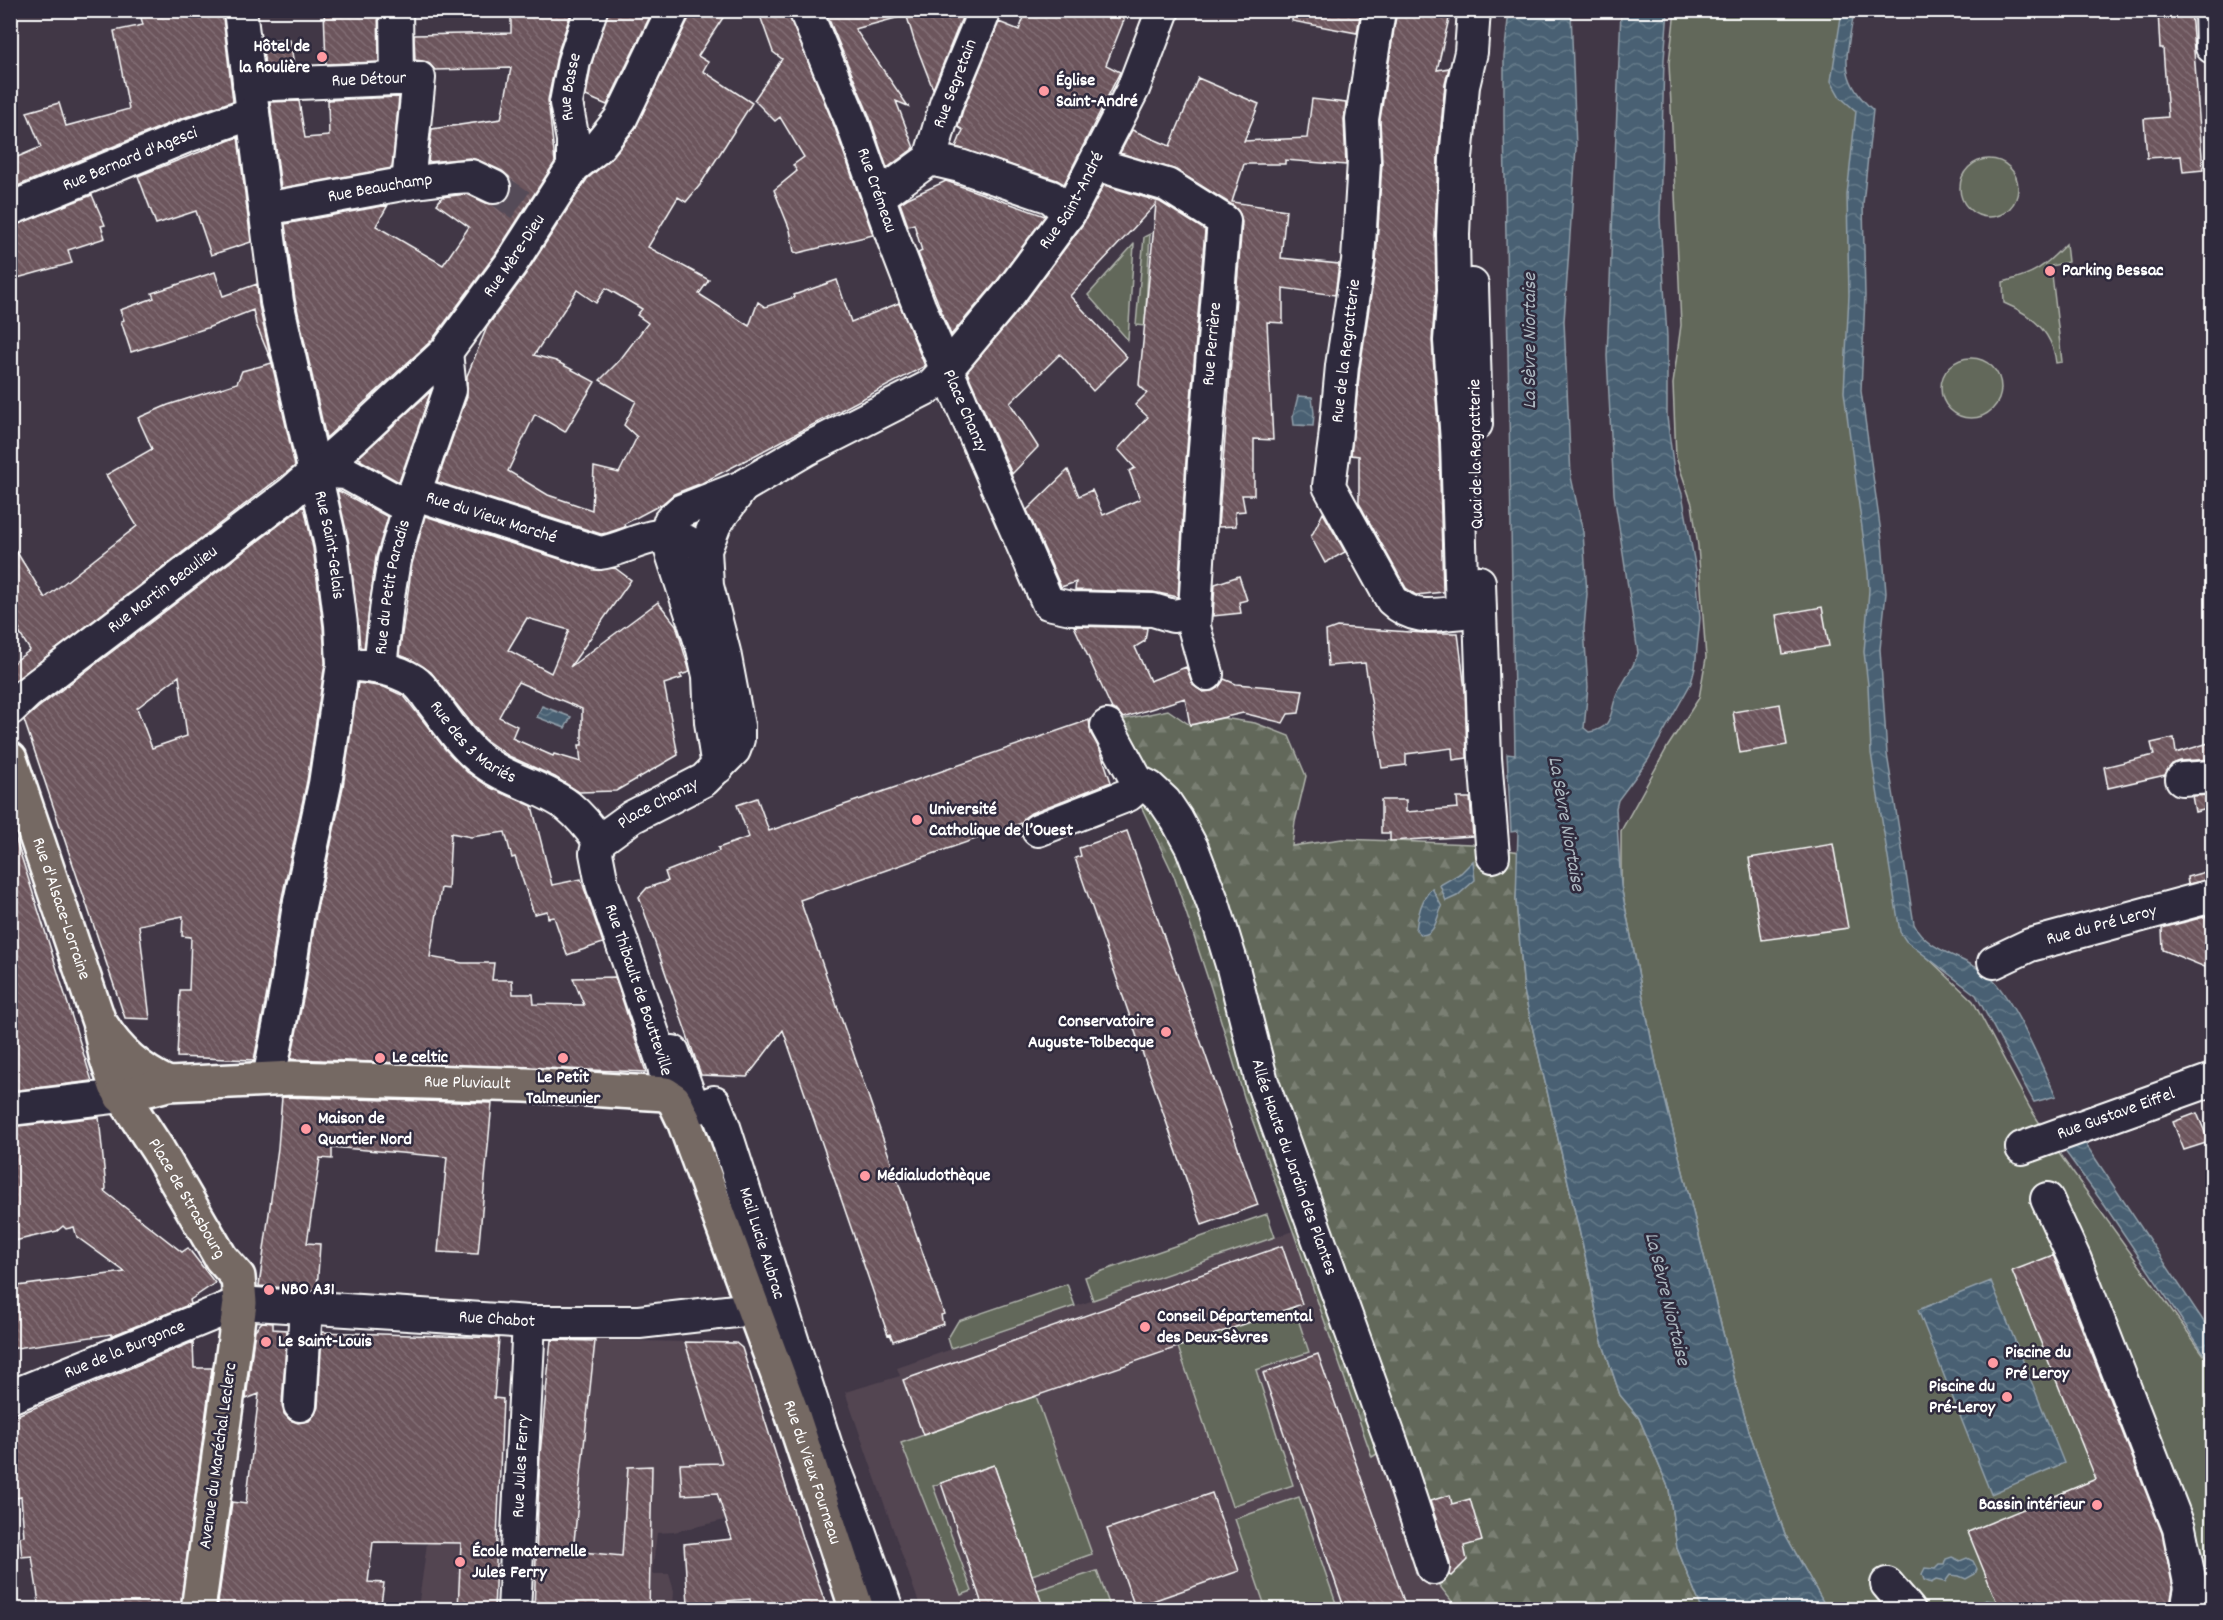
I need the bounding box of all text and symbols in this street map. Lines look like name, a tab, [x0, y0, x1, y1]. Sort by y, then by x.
place label: Hôtel de la Roulière	[239, 35, 310, 81]
street label: Rue Segretain	[928, 36, 984, 132]
street label: Rue Basse	[553, 49, 588, 123]
marker: Hôtel de la Roulière	[315, 50, 329, 64]
street label: Rue Détour	[331, 66, 407, 94]
place label: Église Saint-André	[1056, 69, 1138, 115]
marker: Église Saint-André	[1037, 84, 1051, 98]
street label: Rue Bernard d'Agesci	[59, 121, 201, 198]
street label: Rue Crémeau	[850, 145, 903, 236]
street label: Rue Saint-André	[1033, 147, 1111, 255]
street label: Rue Beauchamp	[326, 167, 434, 210]
street label: Rue Mère-Dieu	[477, 210, 552, 303]
place label: Parking Bessac	[2062, 259, 2164, 284]
marker: Parking Bessac	[2043, 264, 2057, 278]
water label: La Sèvre Niortaise	[1517, 272, 1545, 409]
street label: Rue de la Regratterie	[1326, 278, 1368, 424]
street label: Rue Perrière	[1197, 301, 1229, 387]
street label: Place Chanzy	[936, 366, 994, 457]
street label: Quai de la Regratterie	[1463, 379, 1491, 529]
street label: Rue du Vieux Marché	[422, 485, 560, 551]
street label: Rue Saint-Gelais	[307, 488, 350, 601]
street label: Rue du Petit Paradis	[369, 517, 418, 656]
street label: Rue Martin Beaulieu	[103, 540, 223, 640]
street label: Rue des 3 Mariés	[423, 696, 520, 790]
water label: La Sèvre Niortaise	[1539, 754, 1591, 895]
street label: Place Chanzy	[613, 772, 704, 836]
place label: Université Catholique de l’Ouest	[929, 798, 1074, 844]
marker: Université Catholique de l’Ouest	[910, 813, 924, 827]
street label: Rue d'Alsace-Lorraine	[25, 834, 96, 983]
street label: Rue du Pré Leroy	[2044, 899, 2160, 952]
street label: Rue Thibault de Boutteville	[597, 901, 678, 1078]
place label: Conservatoire Auguste-Tolbecque	[1028, 1010, 1154, 1056]
marker: Conservatoire Auguste-Tolbecque	[1159, 1025, 1173, 1039]
place label: Le celtic	[392, 1046, 448, 1071]
marker: Le celtic	[373, 1051, 387, 1065]
marker: Le Petit Talmeunier	[556, 1051, 570, 1065]
street label: Allée Haute du Jardin des Plantes	[1244, 1056, 1343, 1279]
place label: Le Petit Talmeunier	[526, 1066, 600, 1112]
street label: Rue Pluviault	[424, 1069, 511, 1097]
street label: Rue Gustave Eiffel	[2054, 1081, 2179, 1147]
place label: Maison de Quartier Nord	[318, 1107, 412, 1153]
marker: Maison de Quartier Nord	[299, 1122, 313, 1136]
street label: Place de Strasbourg	[141, 1133, 232, 1264]
place label: Médialudothèque	[877, 1164, 990, 1189]
marker: Médialudothèque	[858, 1169, 872, 1183]
street label: Mail Lucie Aubrac	[732, 1184, 791, 1303]
water label: La Sèvre Niortaise	[1636, 1230, 1696, 1370]
place label: NBO A31	[281, 1278, 335, 1303]
marker: NBO A31	[262, 1283, 276, 1297]
street label: Rue Chabot	[458, 1305, 536, 1335]
place label: Conseil Départemental des Deux-Sèvres	[1157, 1305, 1313, 1351]
street label: Rue de la Burgonce	[61, 1314, 189, 1386]
marker: Conseil Départemental des Deux-Sèvres	[1138, 1320, 1152, 1334]
place label: Le Saint-Louis	[278, 1330, 373, 1355]
marker: Le Saint-Louis	[259, 1335, 273, 1349]
place label: Piscine du Pré Leroy	[2005, 1341, 2071, 1387]
marker: Piscine du Pré Leroy	[1986, 1356, 2000, 1370]
street label: Avenue du Maréchal Leclerc	[194, 1361, 244, 1551]
place label: Piscine du Pré-Leroy	[1929, 1375, 1996, 1421]
marker: Piscine du Pré-Leroy	[2000, 1390, 2014, 1404]
street label: Rue du Vieux Fourneau	[776, 1397, 847, 1548]
street label: Rue Jules Ferry	[506, 1413, 537, 1519]
place label: Bassin intérieur	[1979, 1493, 2085, 1518]
marker: Bassin intérieur	[2090, 1498, 2104, 1512]
place label: École maternelle Jules Ferry	[472, 1540, 587, 1586]
marker: École maternelle Jules Ferry	[453, 1555, 467, 1569]

